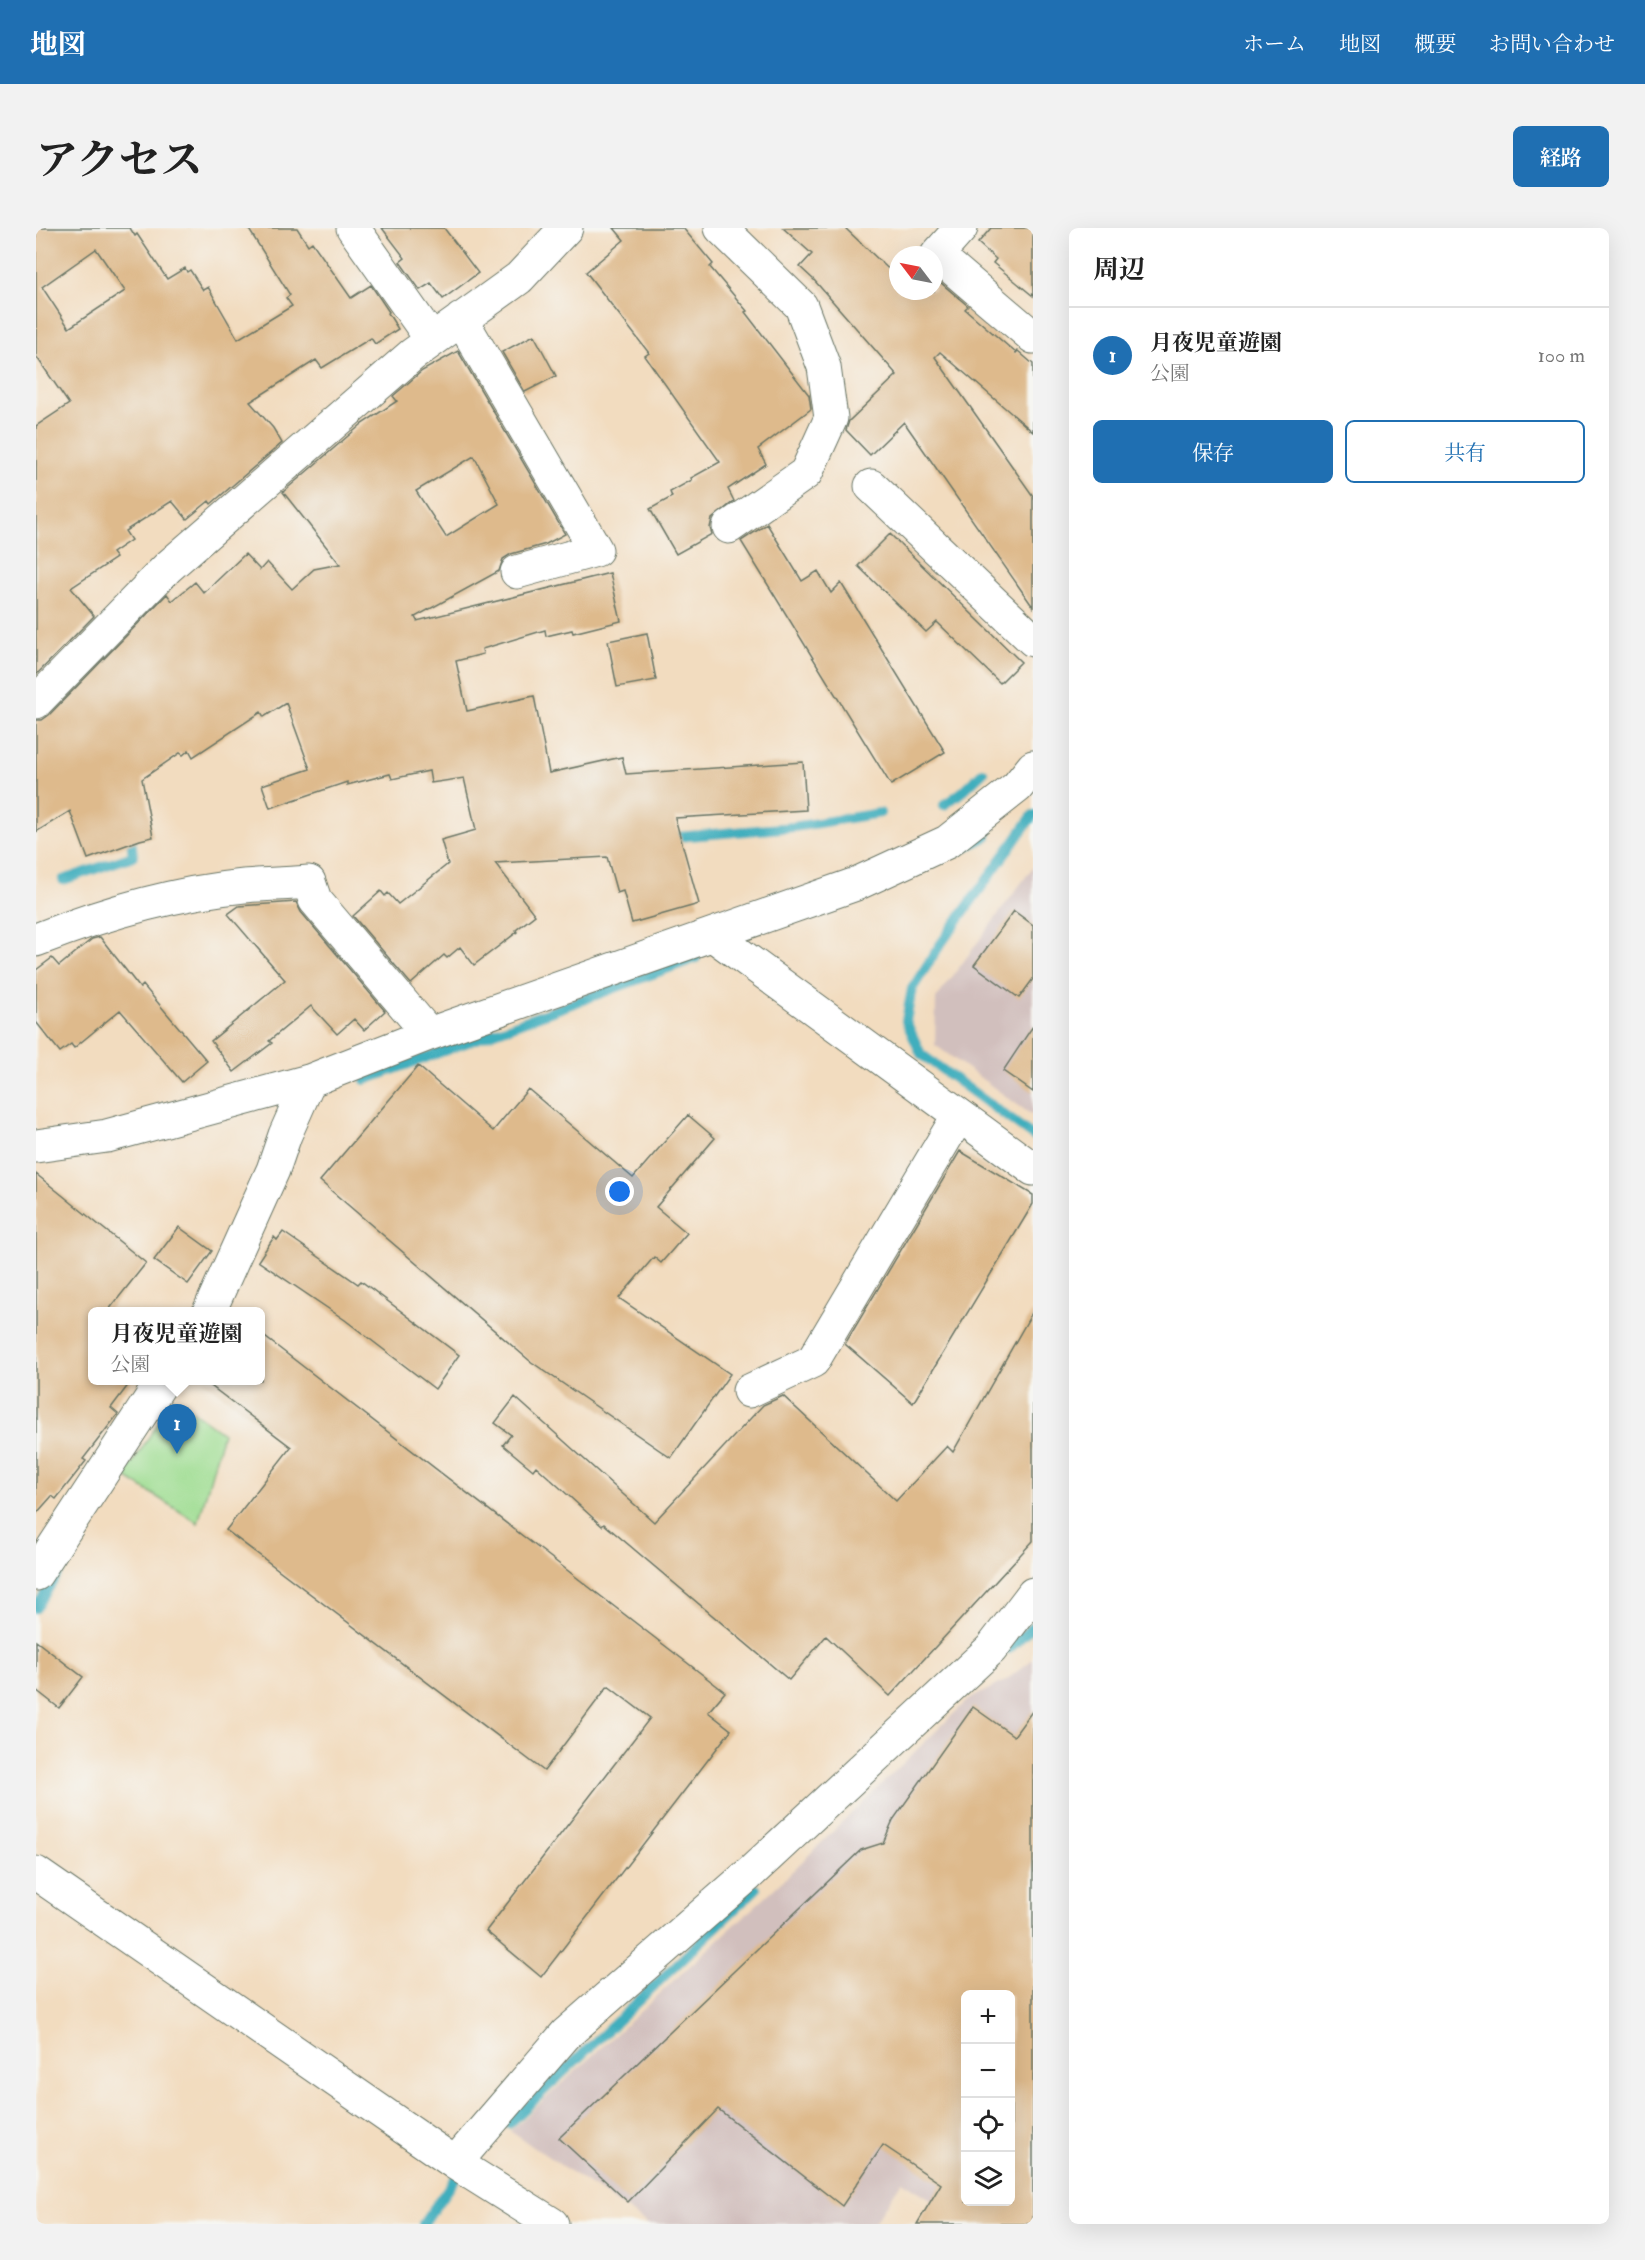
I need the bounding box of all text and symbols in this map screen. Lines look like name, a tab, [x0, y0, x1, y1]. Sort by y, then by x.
text: 地図	[30, 28, 86, 63]
text: ホーム	[1243, 31, 1306, 58]
text: 地図	[1339, 31, 1381, 58]
text: 概要	[1414, 31, 1456, 58]
text: お問い合わせ	[1489, 31, 1615, 58]
button: 経路	[1513, 126, 1609, 187]
text: アクセス	[36, 135, 203, 187]
north arrow	[889, 246, 943, 300]
text: 周辺	[1093, 254, 1145, 286]
text: 月夜児童遊園	[1150, 329, 1282, 357]
text: 1	[1109, 343, 1116, 368]
text: 100 m	[1538, 343, 1585, 368]
text: 公園	[1150, 361, 1190, 386]
button: 保存	[1093, 420, 1333, 483]
button: 共有	[1345, 420, 1585, 483]
your location	[605, 1177, 634, 1206]
popup	[88, 1307, 265, 1385]
text: 月夜児童遊園	[110, 1320, 243, 1348]
text: 公園	[110, 1352, 150, 1377]
pin: 1	[158, 1404, 196, 1454]
map controls	[961, 1990, 1015, 2206]
button: +	[961, 1990, 1015, 2044]
button: −	[961, 2044, 1015, 2098]
button: locate	[961, 2098, 1015, 2152]
button: layers	[961, 2152, 1015, 2206]

